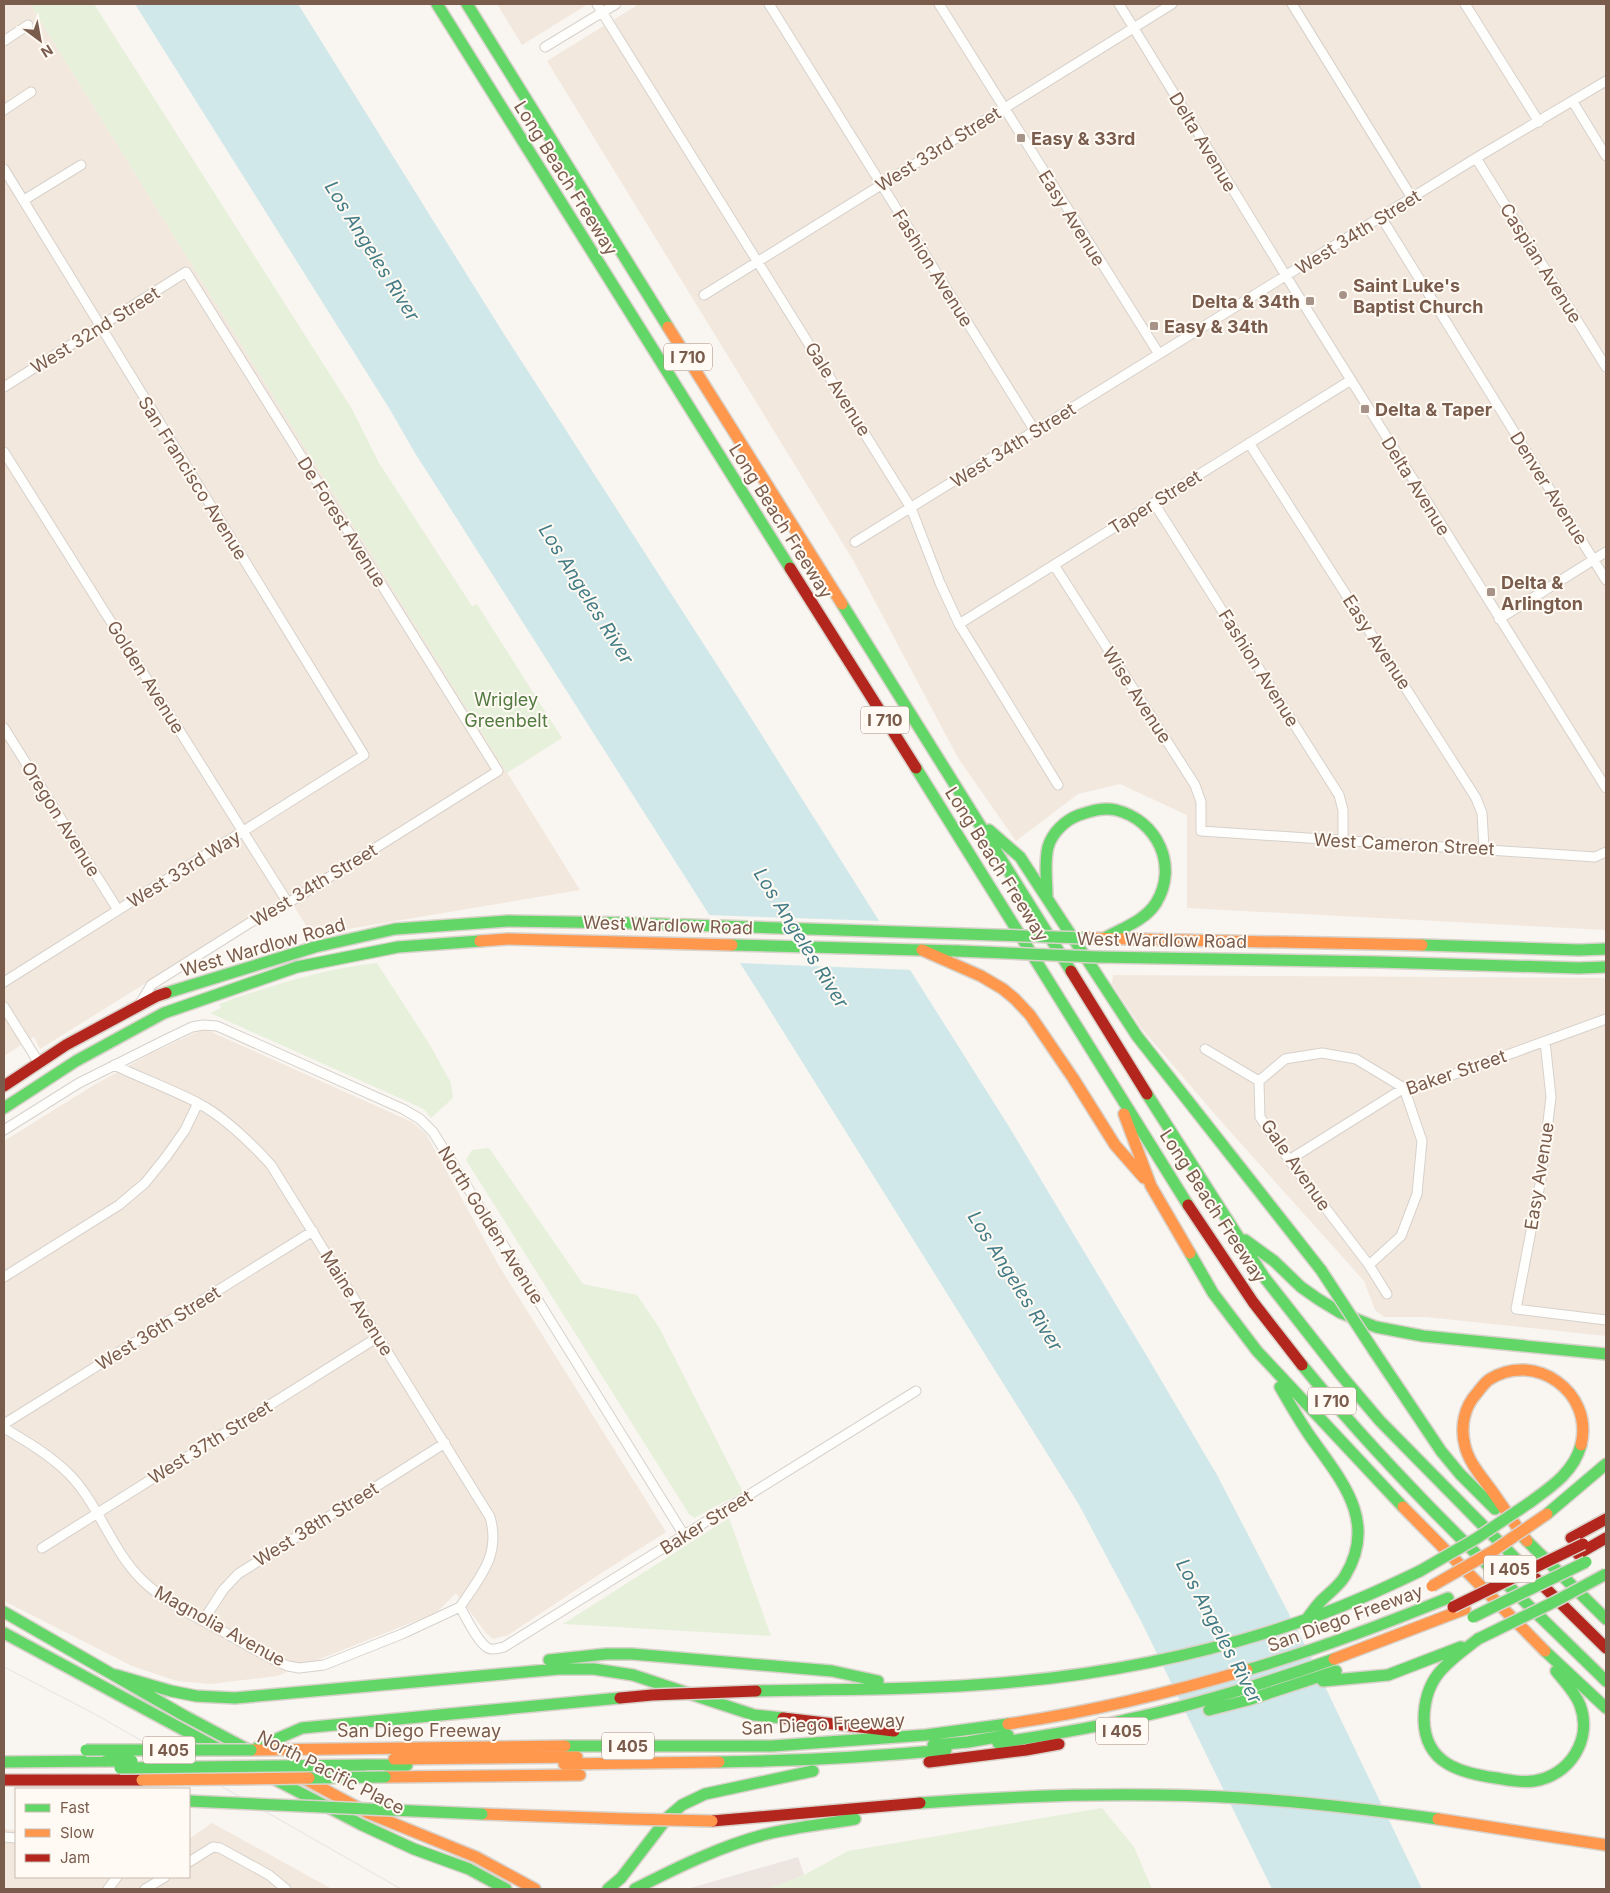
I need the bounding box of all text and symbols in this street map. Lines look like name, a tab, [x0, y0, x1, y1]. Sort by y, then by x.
north arrow	[15, 15, 65, 65]
text: N	[38, 41, 56, 61]
street label: Delta Avenue	[1165, 88, 1241, 196]
street label: Long Beach Freeway	[510, 97, 622, 259]
street label: West 33rd Street	[872, 102, 1004, 196]
place label: Easy & 33rd	[1031, 128, 1135, 149]
marker: Easy & 33rd	[1015, 132, 1027, 144]
street label: Easy Avenue	[1034, 166, 1110, 270]
water label: Los Angeles River	[320, 177, 425, 326]
street label: West 34th Street	[1292, 185, 1424, 279]
street label: Caspian Avenue	[1496, 199, 1586, 327]
street label: Fashion Avenue	[888, 205, 978, 331]
place label: Saint Luke's Baptist Church	[1353, 275, 1484, 317]
street label: West 32nd Street	[27, 282, 163, 378]
marker: Saint Luke's Baptist Church	[1337, 289, 1349, 301]
place label: Delta & 34th	[1192, 291, 1300, 312]
marker: Delta & 34th	[1304, 295, 1316, 307]
place label: Easy & 34th	[1164, 316, 1269, 337]
marker: Easy & 34th	[1148, 320, 1160, 332]
street label: Gale Avenue	[801, 338, 875, 440]
road number: I 710	[664, 344, 712, 371]
street label: San Francisco Avenue	[134, 393, 252, 563]
street label: West 34th Street	[947, 398, 1079, 492]
place label: Delta & Taper	[1375, 399, 1492, 420]
marker: Delta & Taper	[1359, 403, 1371, 415]
street label: Denver Avenue	[1506, 428, 1592, 548]
street label: Delta Avenue	[1377, 433, 1455, 539]
street label: Long Beach Freeway	[725, 440, 837, 602]
street label: De Forest Avenue	[293, 453, 391, 591]
street label: Taper Street	[1105, 465, 1205, 539]
water label: Los Angeles River	[534, 520, 639, 669]
place label: Delta & Arlington	[1501, 572, 1583, 614]
marker: Delta & Arlington	[1485, 586, 1497, 598]
street label: Easy Avenue	[1339, 591, 1415, 693]
street label: Fashion Avenue	[1214, 605, 1304, 731]
street label: Golden Avenue	[103, 617, 189, 737]
street label: Wise Avenue	[1098, 643, 1176, 747]
park label: Wrigley Greenbelt	[464, 689, 548, 731]
road number: I 710	[861, 706, 909, 734]
street label: Oregon Avenue	[17, 758, 105, 880]
street label: Long Beach Freeway	[941, 783, 1053, 945]
street label: West 33rd Way	[124, 826, 244, 912]
street label: West Cameron Street	[1313, 829, 1495, 859]
street label: West 34th Street	[247, 839, 381, 931]
water label: Los Angeles River	[749, 864, 854, 1013]
street label: West Wardlow Road	[583, 912, 753, 938]
street label: West Wardlow Road	[178, 913, 348, 981]
street label: West Wardlow Road	[1077, 928, 1247, 952]
street label: Baker Street	[1403, 1045, 1509, 1099]
street label: Gale Avenue	[1257, 1115, 1335, 1215]
street label: Easy Avenue	[1520, 1121, 1558, 1231]
street label: Long Beach Freeway	[1156, 1126, 1270, 1286]
street label: North Golden Avenue	[434, 1142, 548, 1308]
water label: Los Angeles River	[963, 1207, 1068, 1356]
street label: Maine Avenue	[316, 1246, 398, 1360]
street label: West 36th Street	[92, 1281, 224, 1375]
road number: I 710	[1308, 1388, 1356, 1414]
street label: West 37th Street	[144, 1396, 276, 1488]
street label: West 38th Street	[250, 1477, 382, 1571]
street label: Baker Street	[656, 1485, 756, 1559]
water label: Los Angeles River	[1171, 1555, 1267, 1708]
road number: I 405	[1484, 1556, 1536, 1582]
street label: San Diego Freeway	[1264, 1580, 1426, 1656]
street label: Magnolia Avenue	[151, 1581, 289, 1671]
street label: San Diego Freeway	[741, 1709, 905, 1739]
road number: I 405	[1096, 1718, 1148, 1744]
street label: San Diego Freeway	[337, 1720, 501, 1741]
street label: North Pacific Place	[254, 1726, 408, 1818]
road number: I 405	[602, 1732, 654, 1760]
road number: I 405	[143, 1736, 195, 1764]
legend	[15, 1788, 190, 1878]
text: Fast	[60, 1798, 90, 1817]
text: Slow	[60, 1823, 94, 1842]
text: Jam	[60, 1848, 90, 1867]

